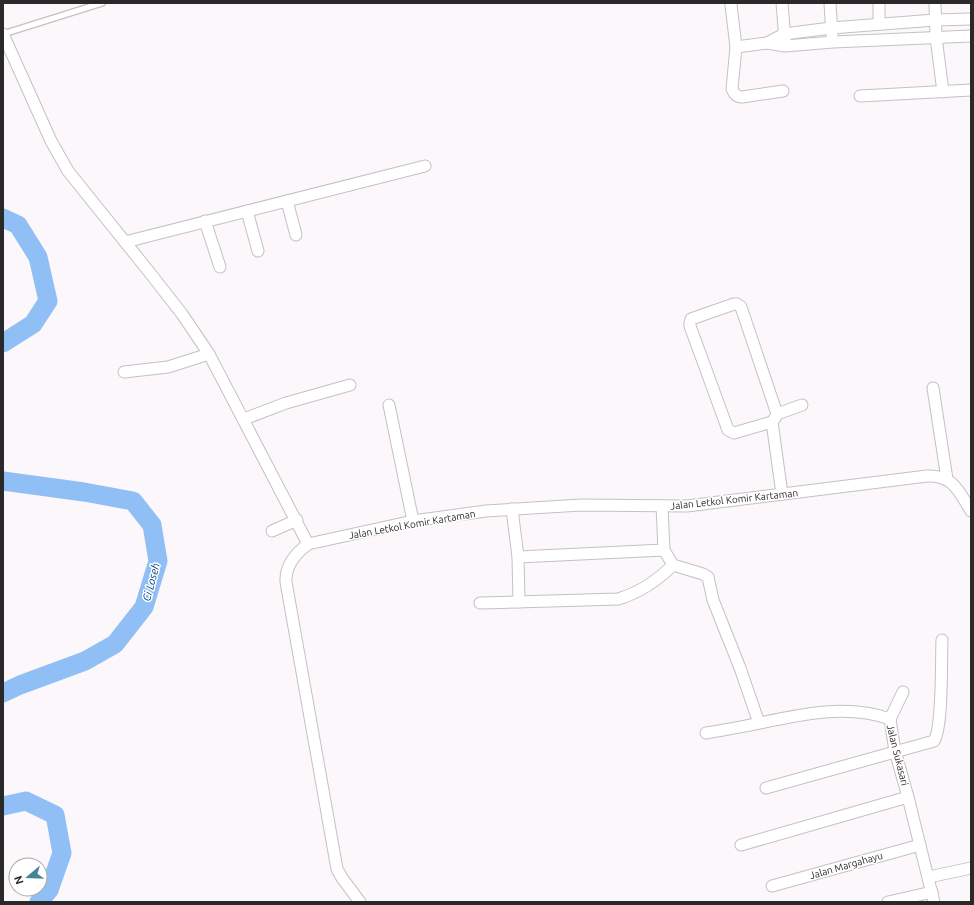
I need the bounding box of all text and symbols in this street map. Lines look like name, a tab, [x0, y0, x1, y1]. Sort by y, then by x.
street label: Jalan Letkol Komir Kartaman	[670, 487, 799, 512]
street label: Jalan Letkol Komir Kartaman	[348, 508, 476, 541]
water label: Ci Loseh	[140, 561, 162, 603]
street label: Jalan Sukasari	[885, 723, 910, 787]
street label: Jalan Margahayu	[808, 850, 884, 881]
north arrow	[8, 857, 48, 897]
text: N	[12, 874, 26, 886]

